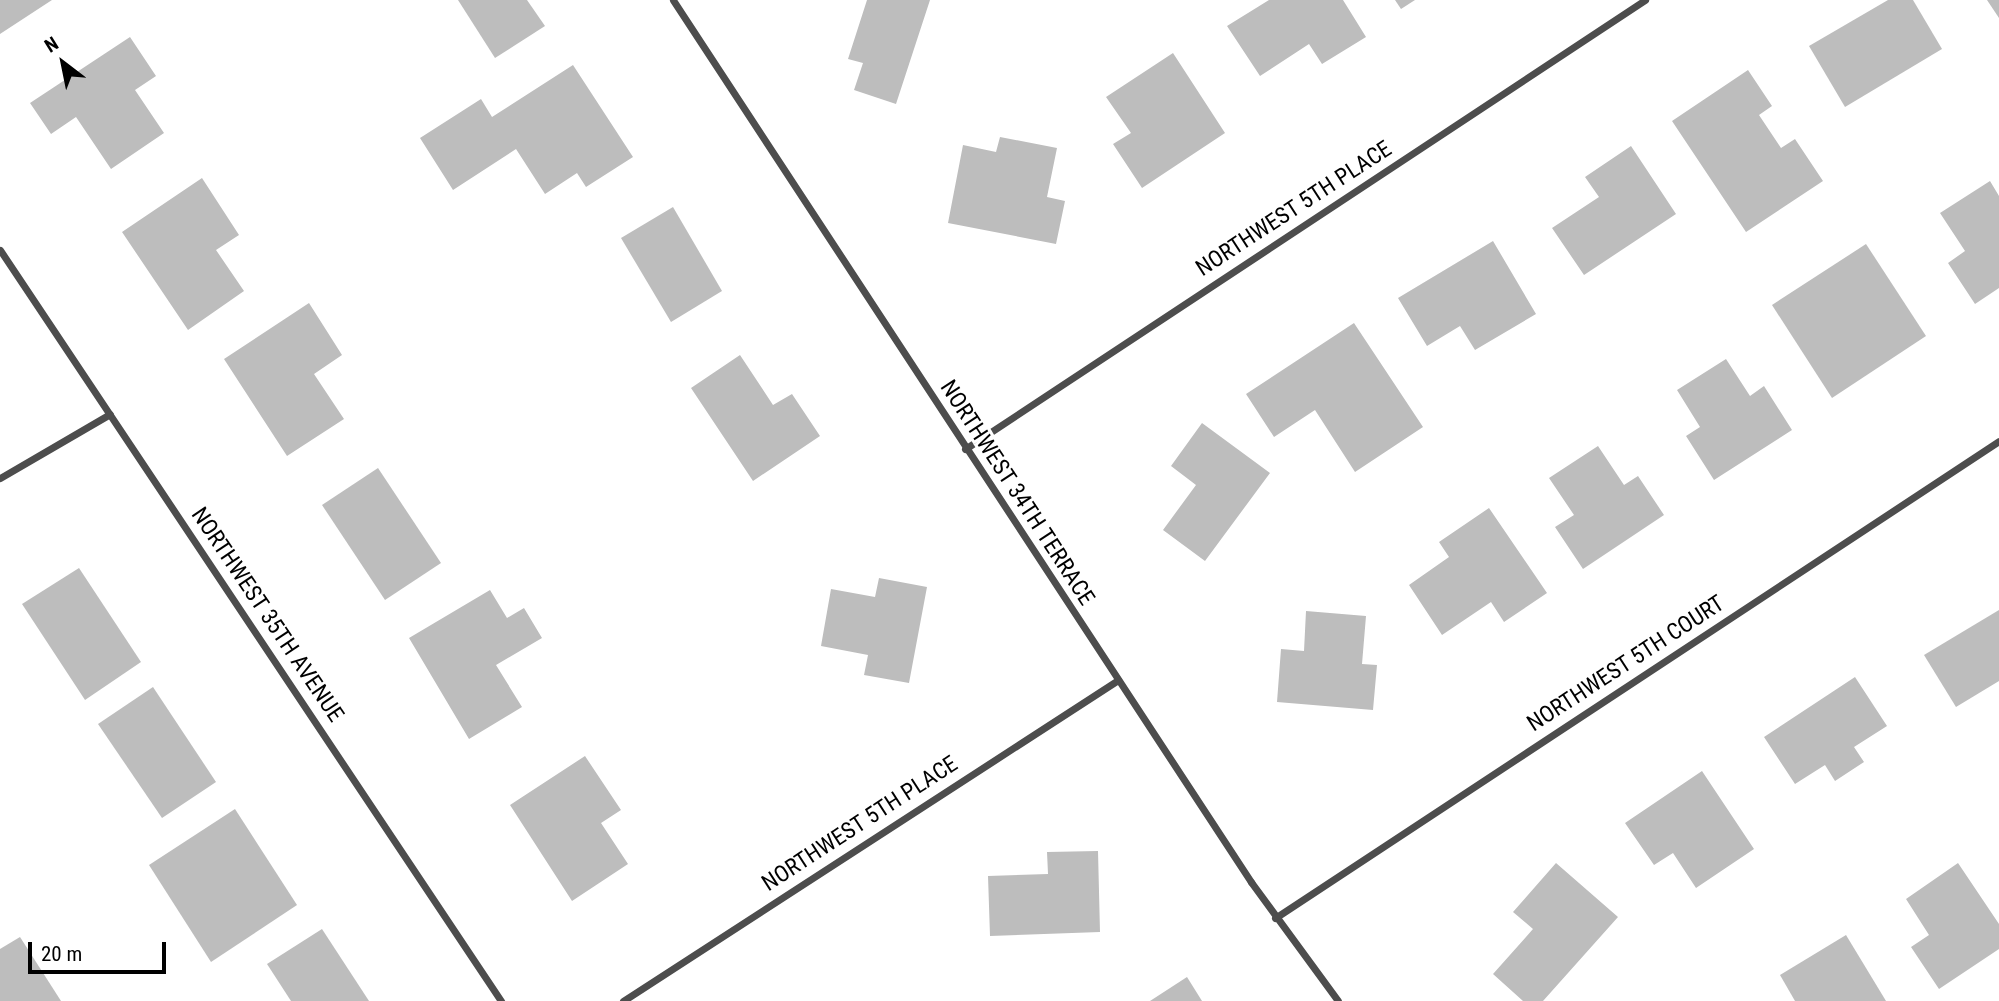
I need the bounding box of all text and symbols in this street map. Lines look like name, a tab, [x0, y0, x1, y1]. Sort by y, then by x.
north arrow	[28, 28, 98, 98]
text: N	[41, 32, 63, 58]
street label: NORTHWEST 5TH PLACE	[1191, 135, 1397, 283]
street label: NORTHWEST 34TH TERRACE	[934, 375, 1100, 611]
street label: NORTHWEST 35TH AVENUE	[185, 502, 349, 728]
street label: NORTHWEST 5TH COURT	[1522, 590, 1730, 738]
street label: NORTHWEST 5TH PLACE	[757, 750, 963, 898]
scale bar	[32, 928, 170, 972]
text: 20 m	[41, 942, 82, 966]

